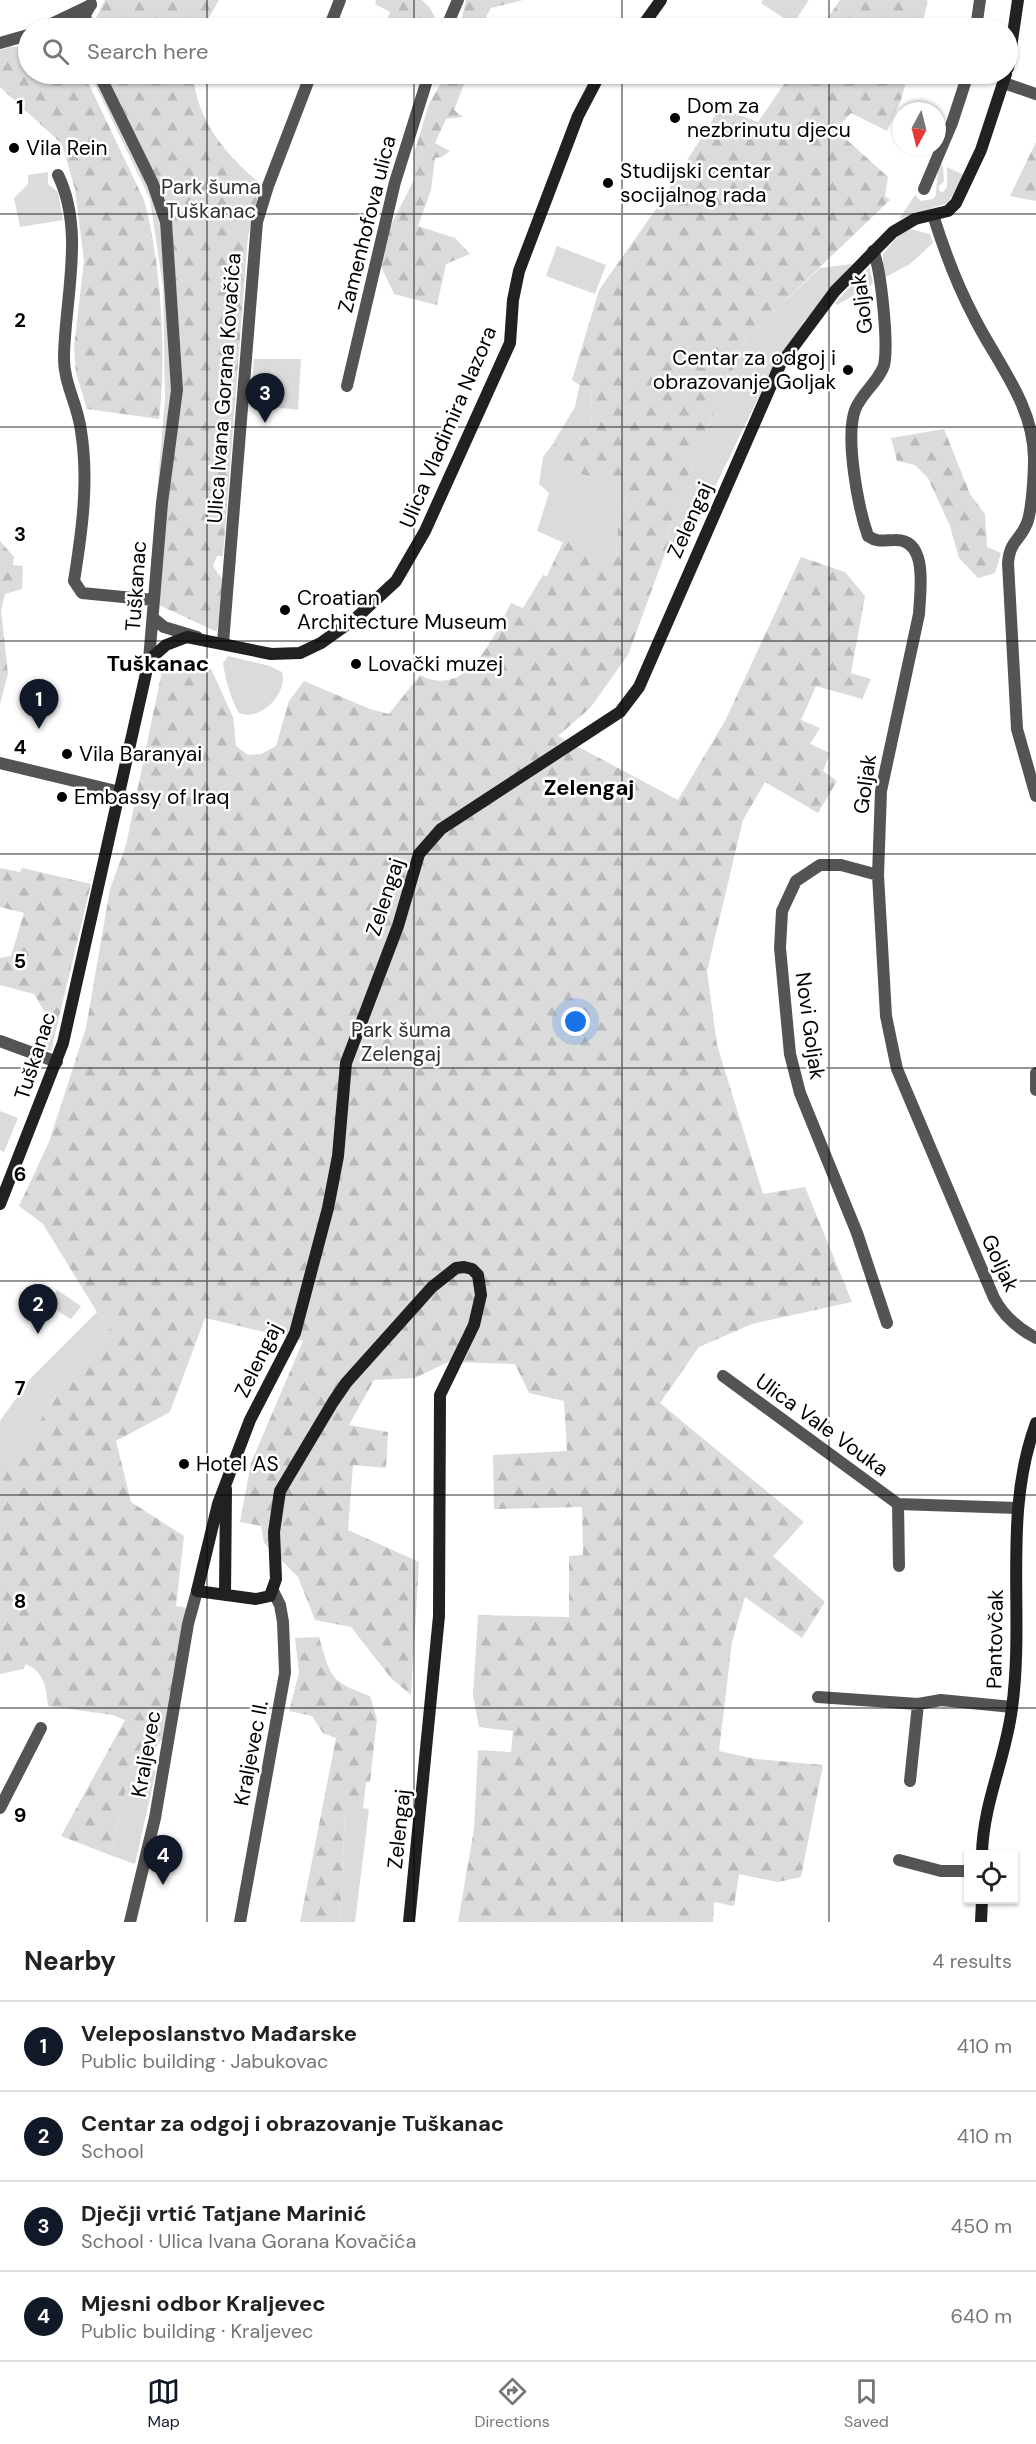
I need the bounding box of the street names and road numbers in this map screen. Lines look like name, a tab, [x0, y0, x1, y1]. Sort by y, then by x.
street label: Zamenhofova ulica	[331, 133, 403, 315]
street label: Ulica Ivana Gorana Kovačića	[201, 252, 247, 524]
street label: Goljak	[844, 272, 880, 336]
street label: Ulica Vladimira Nazora	[393, 322, 503, 532]
street label: Zelengaj	[661, 478, 719, 562]
street label: Tuškanac	[119, 540, 153, 632]
street label: Goljak	[847, 752, 883, 816]
street label: Zelengaj	[359, 855, 411, 939]
street label: Novi Goljak	[789, 970, 831, 1082]
street label: Tuškanac	[8, 1009, 62, 1103]
street label: Goljak	[975, 1230, 1026, 1297]
street label: Zelengaj	[228, 1318, 288, 1402]
street label: Ulica Vale Vouka	[750, 1367, 894, 1483]
street label: Pantovčak	[980, 1589, 1010, 1689]
street label: Kraljevec II.	[227, 1698, 275, 1808]
street label: Kraljevec	[125, 1709, 167, 1799]
street label: Zelengaj	[381, 1788, 417, 1870]

